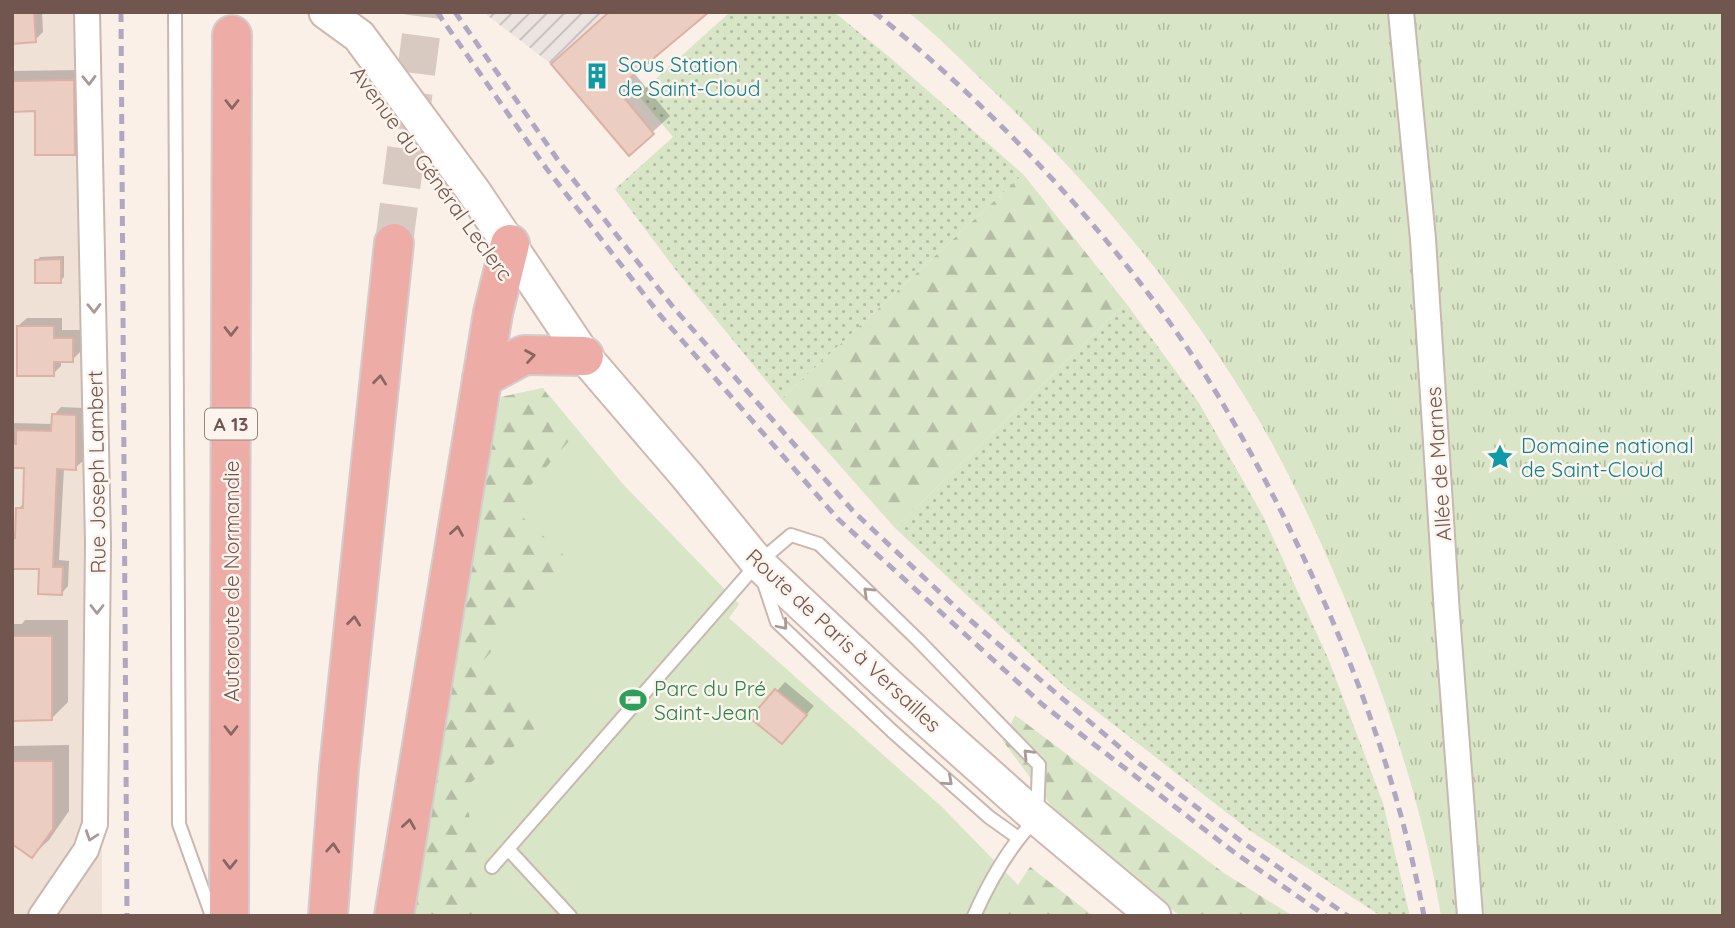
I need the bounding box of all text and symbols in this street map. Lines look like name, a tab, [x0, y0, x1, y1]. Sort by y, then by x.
place label: Sous Station de Saint-Cloud	[618, 51, 761, 101]
street label: Avenue du Général Leclerc	[345, 61, 519, 285]
building icon: Sous Station de Saint-Cloud	[582, 61, 612, 91]
one-way arrow	[81, 76, 97, 86]
one-way arrow	[224, 99, 240, 109]
one-way arrow	[87, 303, 102, 314]
one-way arrow	[223, 326, 239, 337]
one-way arrow	[524, 349, 536, 364]
street label: Rue Joseph Lambert	[81, 370, 111, 574]
one-way arrow	[372, 374, 387, 385]
street label: Allée de Marnes	[1420, 386, 1456, 542]
road number: A 13	[205, 408, 257, 440]
place label: Domaine national de Saint-Cloud	[1521, 432, 1694, 482]
place icon: Domaine national de Saint-Cloud	[1485, 442, 1515, 472]
street label: Autoroute de Normandie	[218, 460, 244, 702]
one-way arrow	[449, 525, 464, 537]
street label: Route de Paris à Versailles	[741, 543, 947, 737]
one-way arrow	[864, 587, 877, 600]
one-way arrow	[89, 604, 105, 615]
one-way arrow	[347, 615, 362, 627]
one-way arrow	[775, 617, 787, 630]
place label: Parc du Pré Saint-Jean	[654, 675, 766, 725]
sports icon: Parc du Pré Saint-Jean	[618, 685, 648, 715]
one-way arrow	[223, 725, 239, 736]
one-way arrow	[1023, 749, 1036, 762]
one-way arrow	[940, 773, 953, 785]
one-way arrow	[401, 818, 416, 830]
one-way arrow	[85, 829, 99, 841]
one-way arrow	[325, 842, 340, 853]
one-way arrow	[222, 860, 238, 870]

